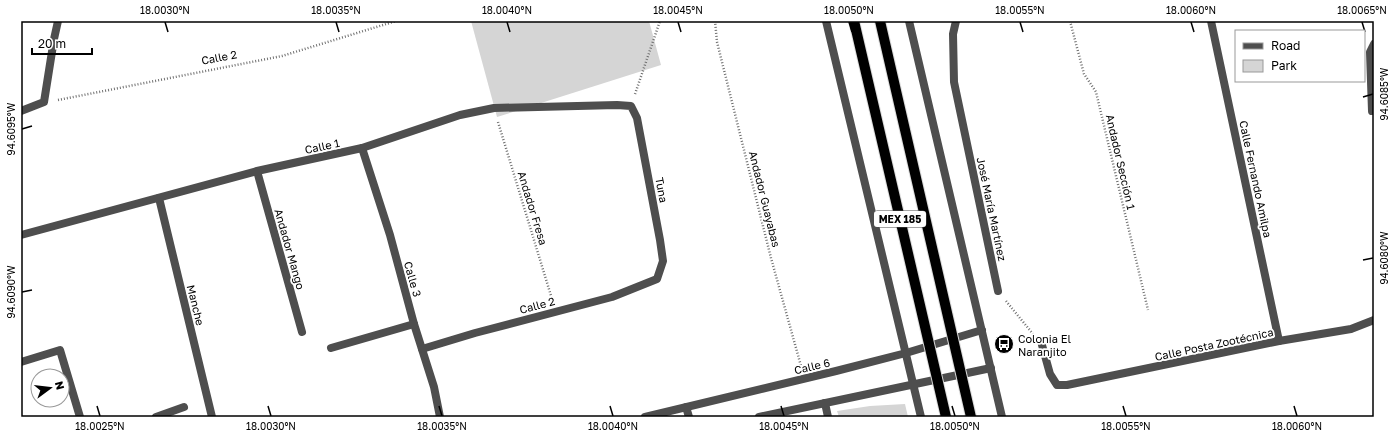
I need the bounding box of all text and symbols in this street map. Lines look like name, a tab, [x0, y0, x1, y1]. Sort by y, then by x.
text: 18.0030°N	[140, 4, 190, 16]
text: 18.0035°N	[311, 4, 361, 16]
text: 18.0040°N	[482, 4, 532, 16]
text: 18.0045°N	[653, 4, 703, 16]
text: 18.0050°N	[824, 4, 874, 16]
text: 18.0055°N	[995, 4, 1045, 16]
text: 18.0060°N	[1166, 4, 1216, 16]
text: 18.0065°N	[1337, 4, 1387, 16]
scale bar	[32, 30, 92, 56]
legend	[1235, 30, 1365, 82]
text: 20 m	[38, 36, 66, 51]
text: Road	[1271, 38, 1300, 53]
street label: Calle 2	[200, 47, 238, 67]
text: Park	[1271, 58, 1297, 73]
text: 94.6085°W	[1378, 67, 1390, 120]
text: 94.6095°W	[5, 102, 17, 155]
street label: Andador Sección 1	[1104, 113, 1138, 211]
street label: Calle Fernando Amilpa	[1237, 119, 1275, 239]
street label: Calle 1	[303, 136, 341, 156]
street label: Andador Guayabas	[747, 150, 783, 249]
street label: José María Martínez	[975, 156, 1009, 262]
street label: Andador Fresa	[516, 169, 550, 247]
street label: Tuna	[653, 176, 671, 204]
street label: Andador Mango	[272, 207, 308, 291]
road number: MEX 185	[874, 211, 926, 227]
text: 94.6080°W	[1378, 231, 1390, 285]
street label: Calle 3	[402, 260, 424, 298]
text: 94.6090°W	[5, 265, 17, 319]
street label: Manche	[185, 283, 207, 327]
street label: Calle 2	[518, 294, 556, 316]
street label: Calle Posta Zootécnica	[1154, 325, 1274, 363]
place label: Colonia El Naranjito	[1018, 332, 1071, 358]
bus stop icon: Colonia El Naranjito	[993, 333, 1015, 355]
street label: Calle 6	[793, 355, 832, 376]
north arrow	[30, 368, 70, 408]
text: N	[53, 380, 68, 391]
text: 18.0025°N	[75, 420, 125, 432]
text: 18.0030°N	[246, 420, 296, 432]
text: 18.0035°N	[417, 420, 467, 432]
text: 18.0040°N	[588, 420, 638, 432]
text: 18.0045°N	[759, 420, 809, 432]
text: 18.0050°N	[930, 420, 980, 432]
text: 18.0055°N	[1101, 420, 1151, 432]
text: 18.0060°N	[1272, 420, 1322, 432]

